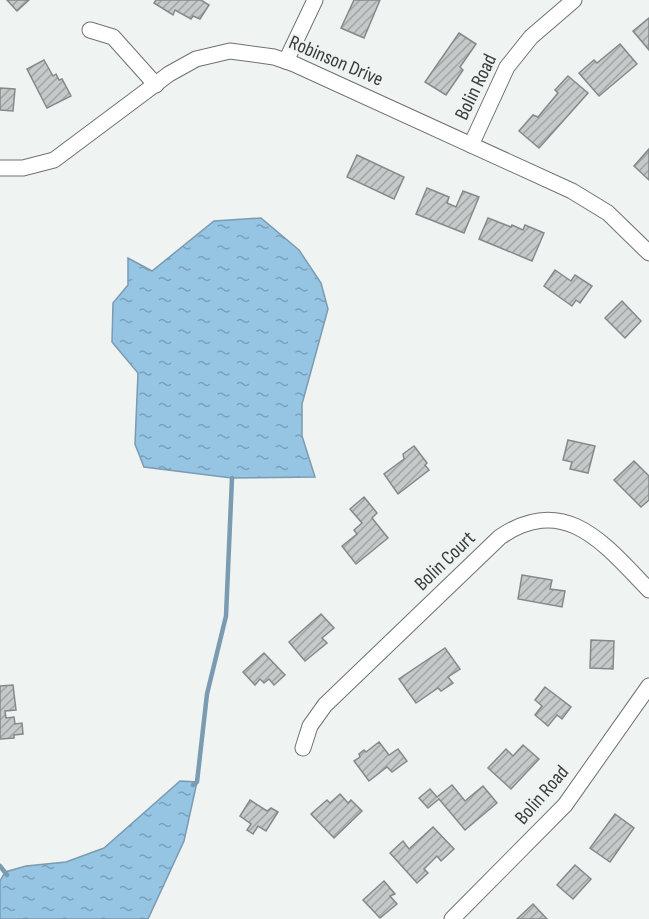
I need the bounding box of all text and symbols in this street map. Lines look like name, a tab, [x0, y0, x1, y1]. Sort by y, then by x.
street label: Robinson Drive	[285, 30, 387, 92]
street label: Bolin Road	[450, 50, 502, 124]
street label: Bolin Court	[410, 526, 480, 596]
street label: Bolin Road	[510, 761, 574, 829]

